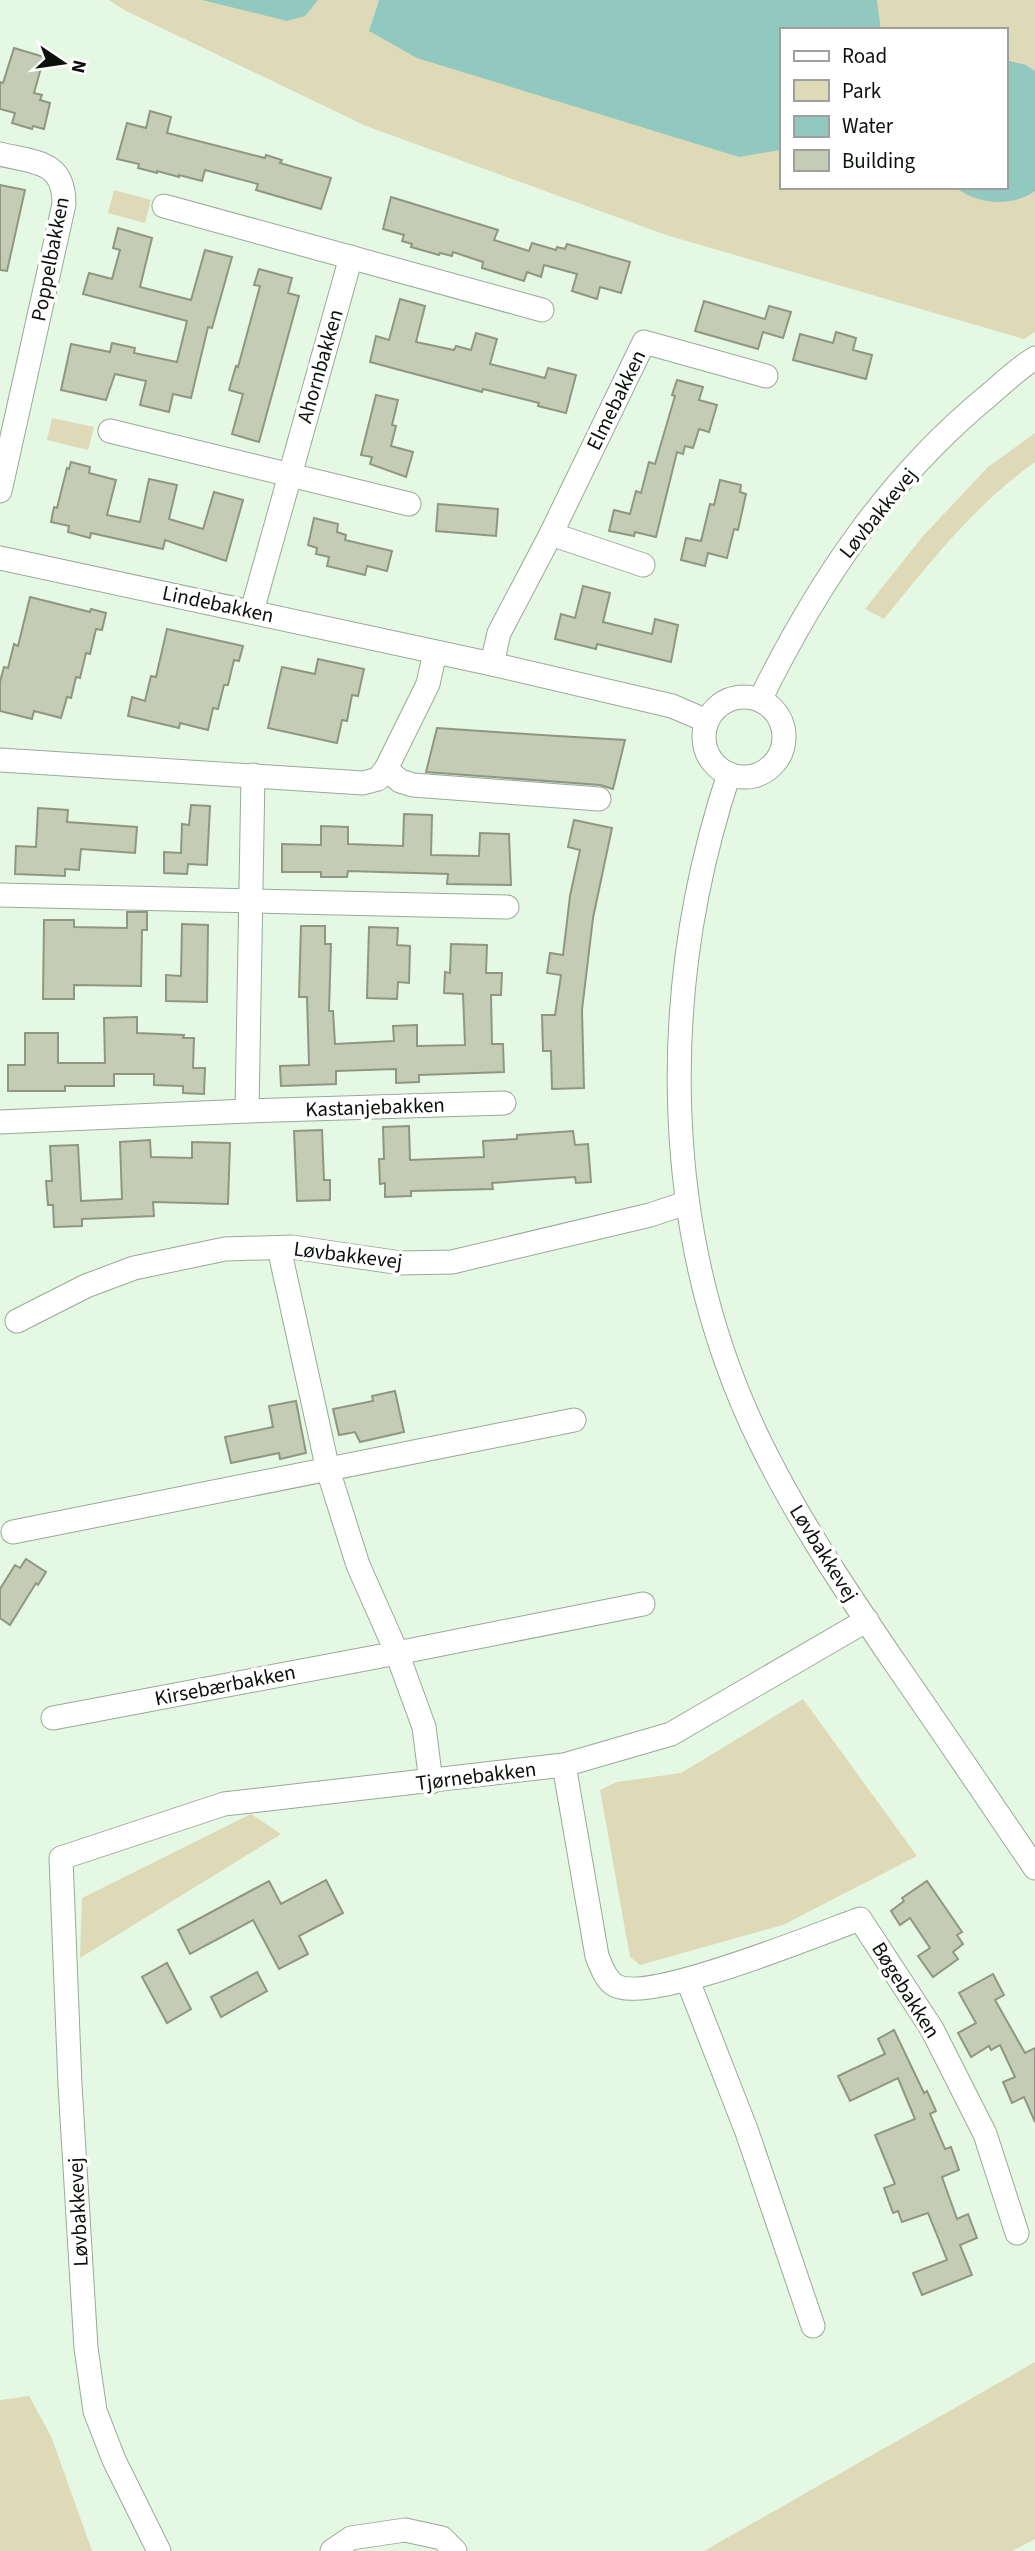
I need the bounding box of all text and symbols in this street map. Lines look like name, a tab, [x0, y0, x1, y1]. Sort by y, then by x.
north arrow	[28, 28, 98, 98]
legend	[780, 28, 1007, 189]
text: Road	[842, 41, 887, 71]
text: N	[64, 57, 93, 76]
text: Park	[842, 76, 882, 106]
text: Water	[842, 111, 894, 141]
text: Building	[842, 146, 916, 176]
street label: Poppelbakken	[23, 194, 77, 324]
street label: Ahornbakken	[289, 306, 351, 426]
street label: Elmebakken	[579, 345, 653, 455]
street label: Løvbakkevej	[832, 461, 924, 565]
street label: Lindebakken	[160, 578, 276, 630]
street label: Kastanjebakken	[305, 1090, 445, 1124]
street label: Løvbakkevej	[292, 1233, 404, 1277]
street label: Løvbakkevej	[782, 1499, 866, 1607]
street label: Kirsebærbakken	[152, 1657, 298, 1713]
street label: Tjørnebakken	[414, 1754, 538, 1798]
street label: Bøgebakken	[864, 1936, 948, 2044]
street label: Løvbakkevej	[60, 2157, 96, 2267]

